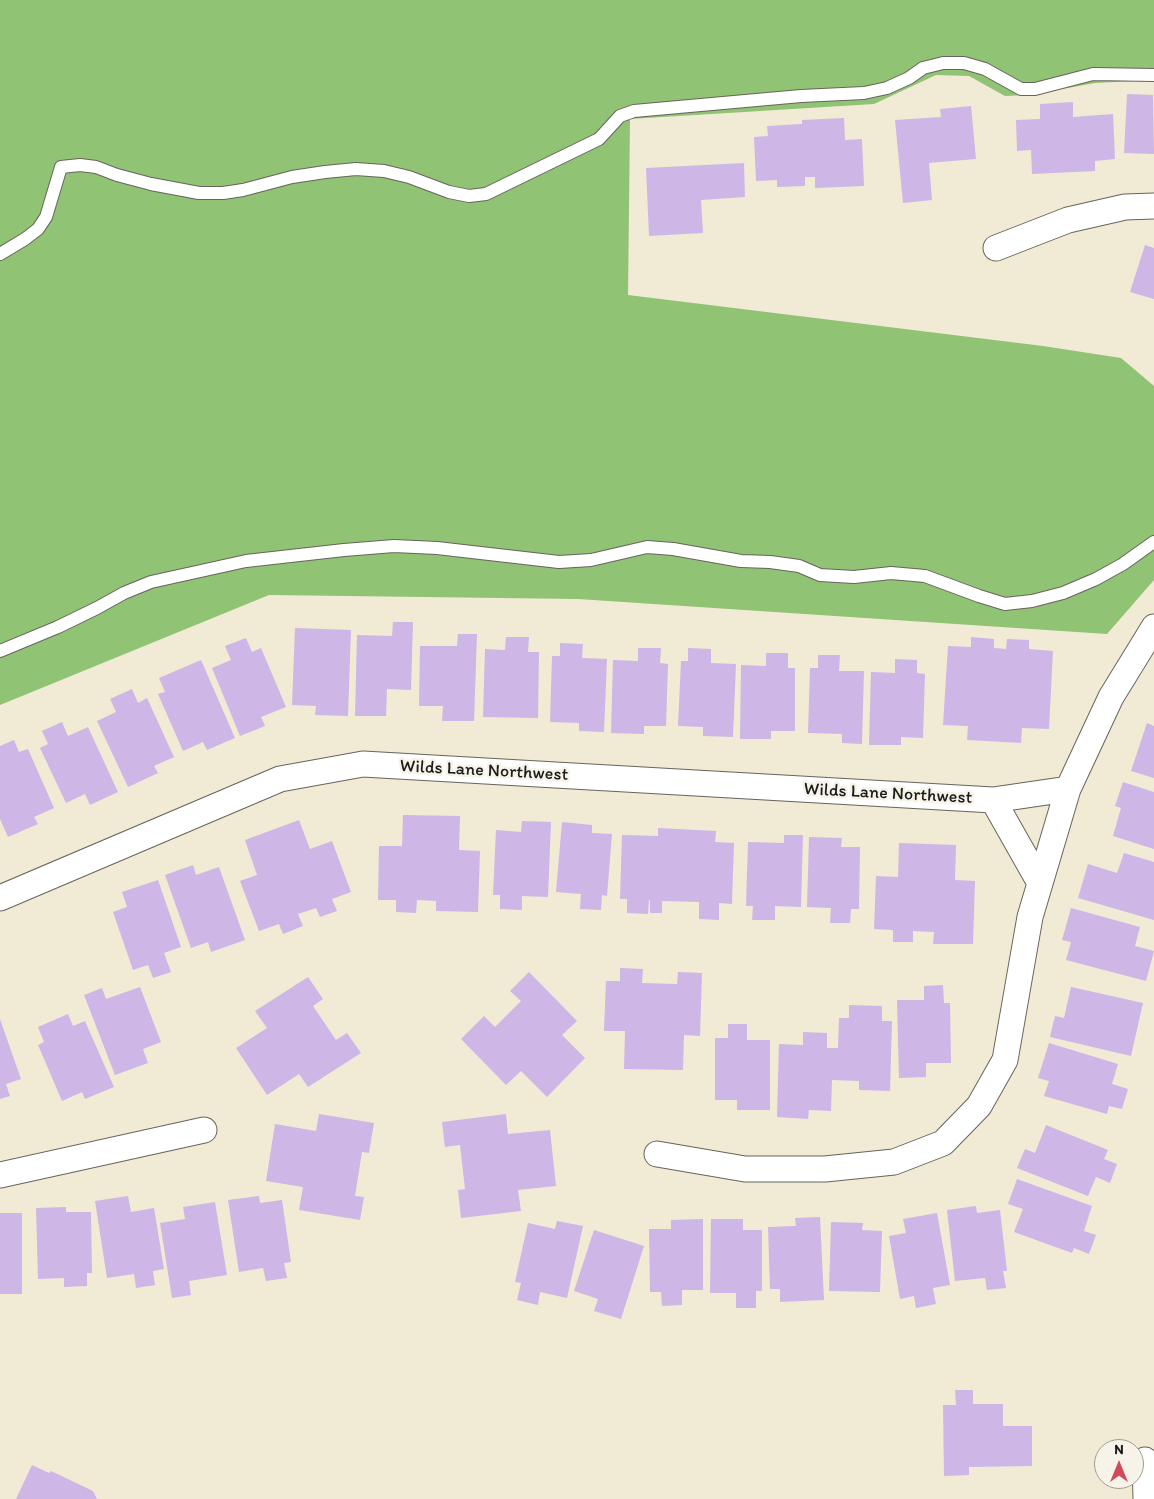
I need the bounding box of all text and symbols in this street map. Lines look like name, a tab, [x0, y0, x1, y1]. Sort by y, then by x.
street label: Wilds Lane Northwest	[399, 756, 569, 786]
street label: Wilds Lane Northwest	[803, 779, 973, 809]
north arrow	[1094, 1439, 1144, 1489]
text: N	[1114, 1441, 1124, 1458]

